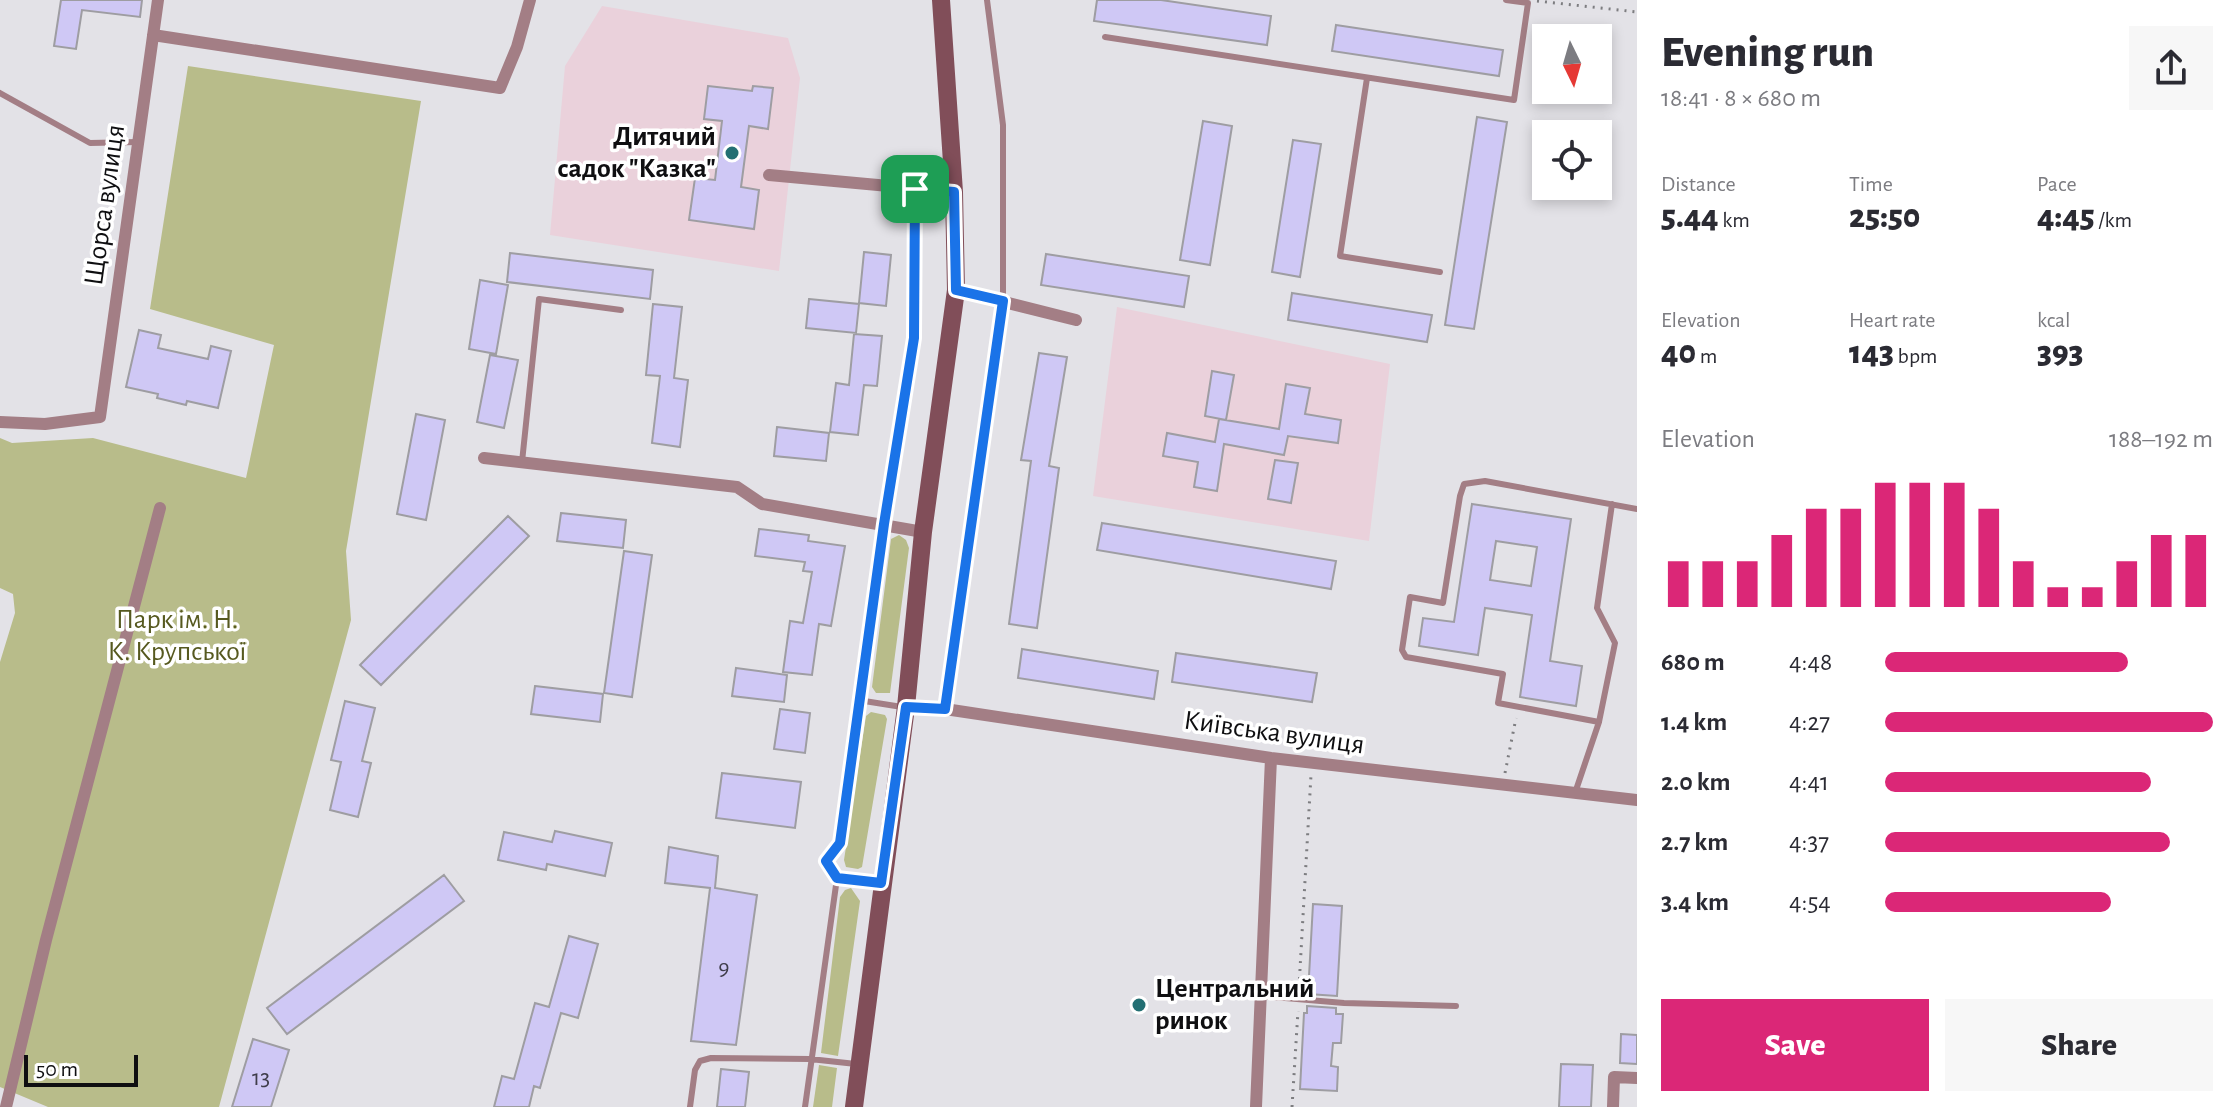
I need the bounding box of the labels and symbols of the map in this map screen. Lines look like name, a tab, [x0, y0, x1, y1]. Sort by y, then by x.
north arrow	[1532, 24, 1612, 104]
street label: Щорса вулиця	[80, 123, 130, 287]
place label: Дитячий садок "Казка"	[557, 123, 716, 183]
marker: Дитячий садок "Казка"	[723, 144, 741, 162]
pin	[881, 155, 949, 223]
park label: Парк ім. Н. К. Крупської	[108, 606, 247, 666]
street label: Київська вулиця	[1182, 706, 1366, 760]
house number: 9	[718, 956, 730, 980]
place label: Центральний ринок	[1155, 975, 1314, 1035]
marker: Центральний ринок	[1130, 996, 1148, 1014]
scale bar	[24, 1051, 138, 1087]
house number: 13	[252, 1066, 270, 1090]

